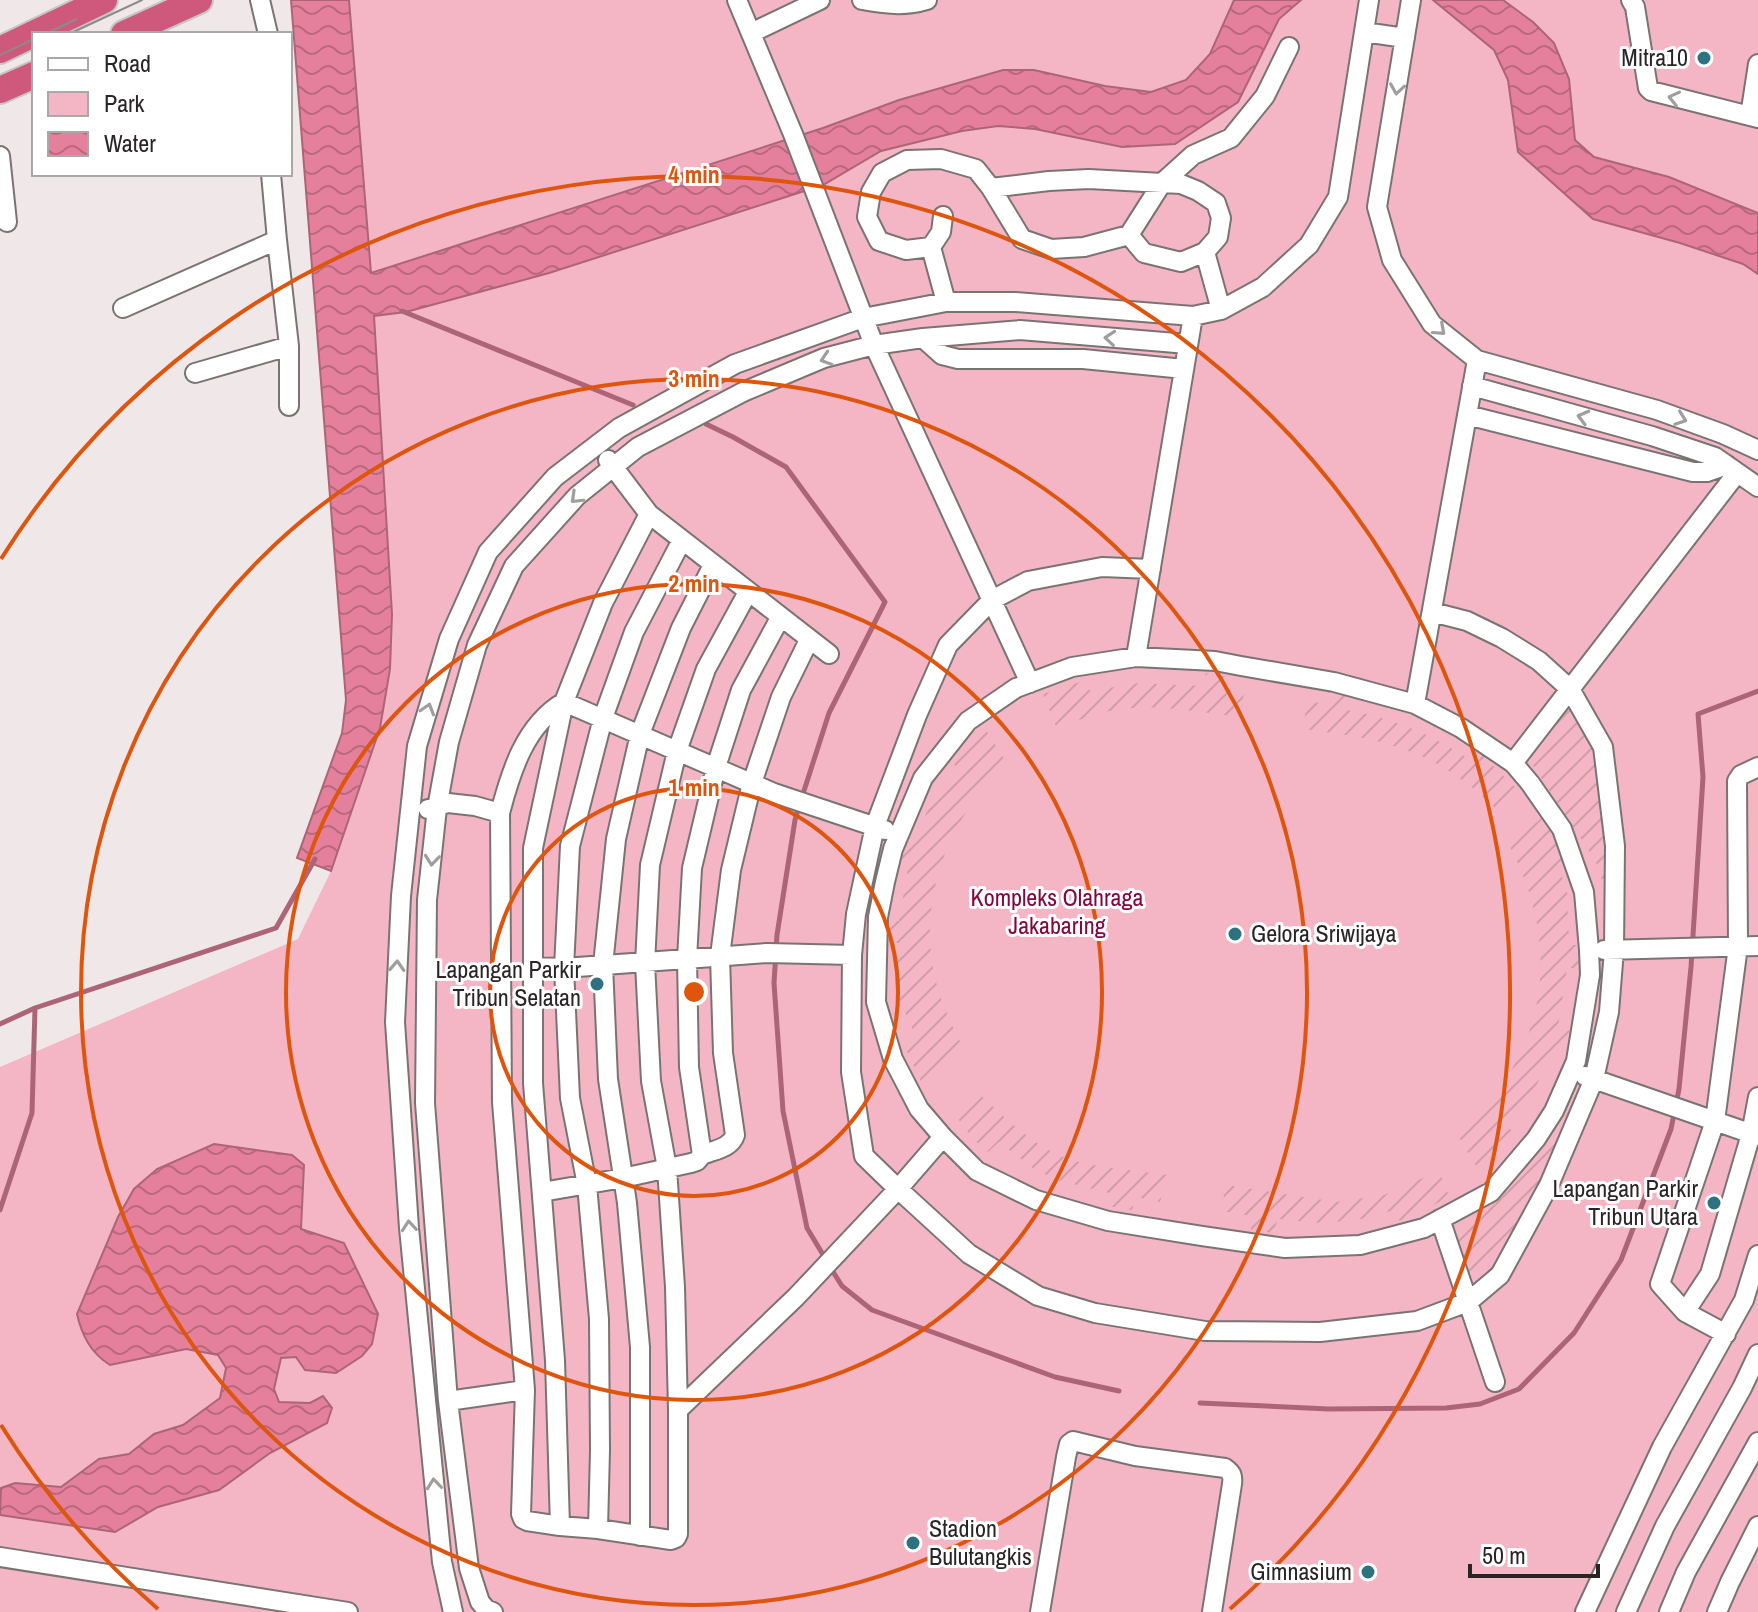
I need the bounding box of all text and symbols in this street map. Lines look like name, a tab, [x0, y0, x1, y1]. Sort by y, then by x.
legend	[32, 32, 292, 176]
place label: Mitra10	[1621, 41, 1688, 73]
text: Road	[104, 47, 151, 79]
marker: Mitra10	[1695, 49, 1713, 67]
one-way arrow	[1389, 82, 1406, 96]
text: Park	[104, 87, 145, 119]
one-way arrow	[1667, 90, 1681, 107]
text: Water	[104, 127, 156, 159]
text: 4 min	[668, 158, 720, 190]
one-way arrow	[1431, 320, 1446, 334]
one-way arrow	[1104, 329, 1117, 346]
one-way arrow	[819, 349, 833, 365]
text: 3 min	[668, 362, 720, 394]
one-way arrow	[1577, 409, 1591, 426]
one-way arrow	[1673, 409, 1687, 425]
one-way arrow	[571, 489, 585, 503]
text: 2 min	[668, 567, 720, 599]
one-way arrow	[419, 702, 435, 716]
text: 1 min	[668, 771, 720, 803]
one-way arrow	[423, 854, 440, 867]
park label: Kompleks Olahraga Jakabaring	[971, 881, 1143, 941]
place label: Gelora Sriwijaya	[1251, 917, 1397, 949]
marker: Gelora Sriwijaya	[1226, 925, 1244, 943]
place label: Lapangan Parkir Tribun Selatan	[435, 953, 581, 1013]
one-way arrow	[389, 959, 406, 972]
marker: Lapangan Parkir Tribun Selatan	[588, 975, 606, 993]
centre of rings	[680, 978, 708, 1006]
place label: Lapangan Parkir Tribun Utara	[1552, 1172, 1698, 1232]
marker: Lapangan Parkir Tribun Utara	[1705, 1194, 1723, 1212]
one-way arrow	[401, 1219, 418, 1232]
one-way arrow	[426, 1477, 443, 1490]
place label: Stadion Bulutangkis	[929, 1512, 1032, 1572]
scale bar	[1470, 1528, 1598, 1578]
marker: Stadion Bulutangkis	[904, 1534, 922, 1552]
text: 50 m	[1482, 1539, 1526, 1571]
place label: Gimnasium	[1250, 1555, 1352, 1587]
marker: Gimnasium	[1359, 1563, 1377, 1581]

